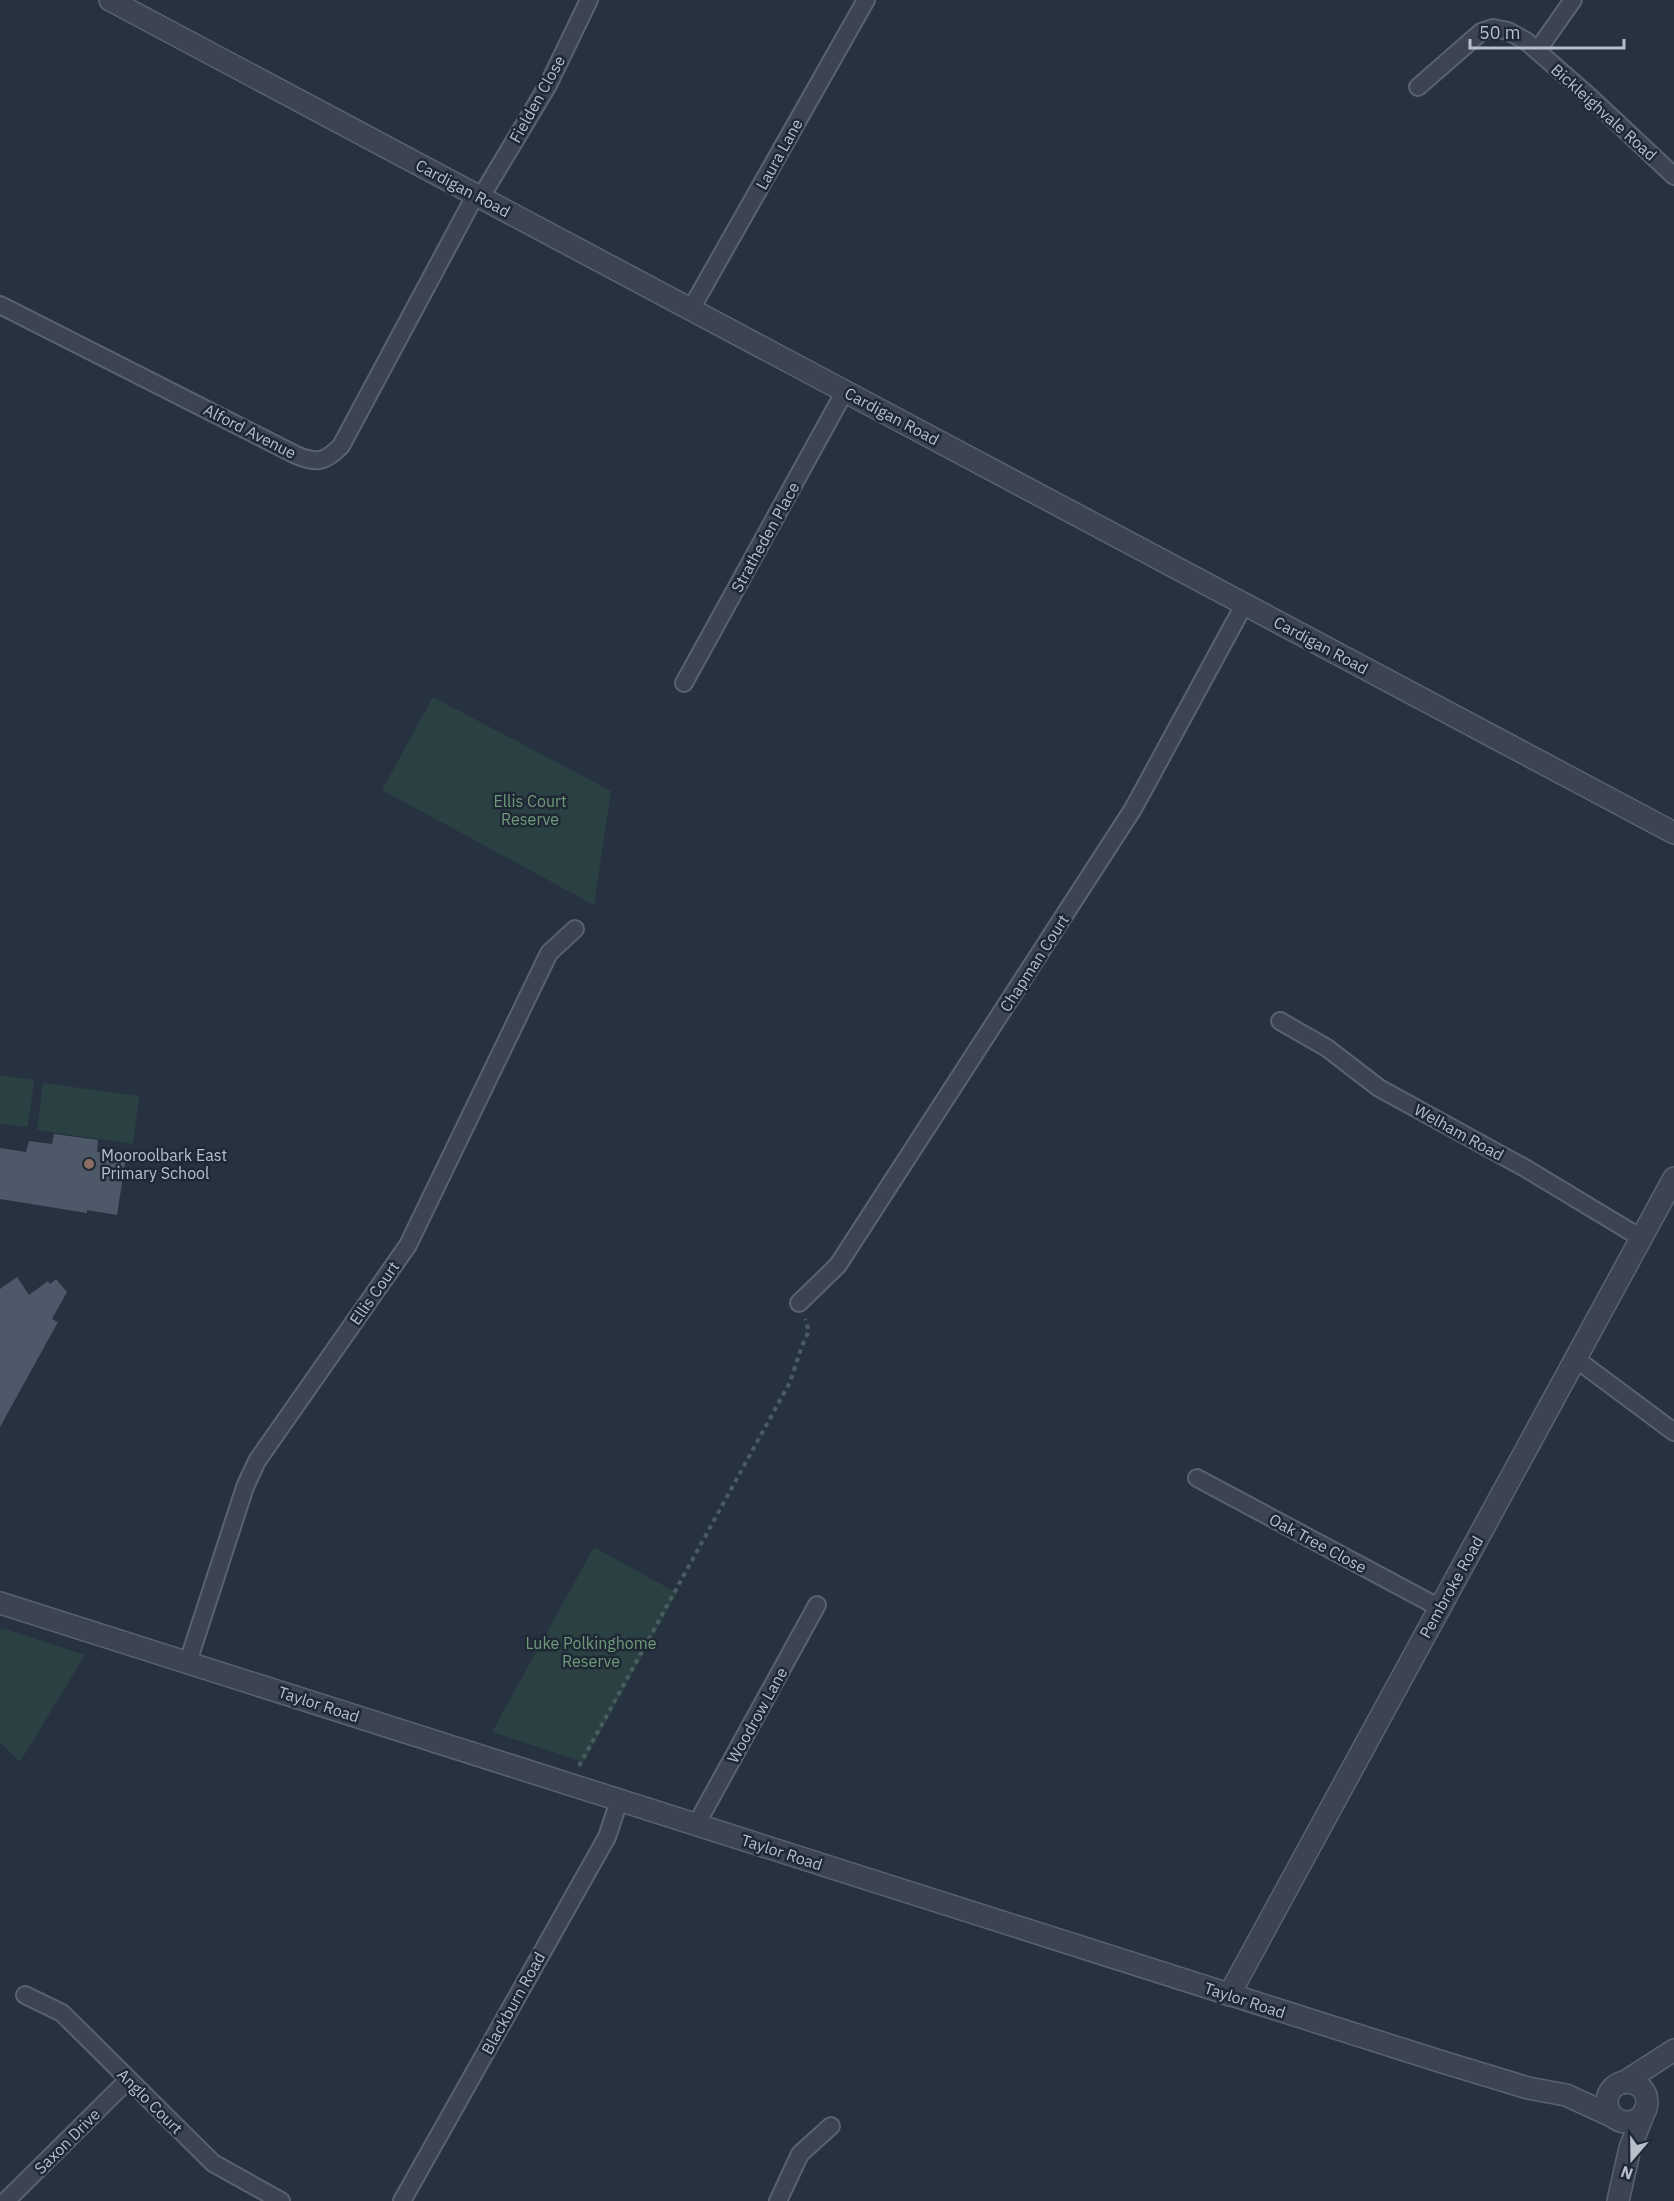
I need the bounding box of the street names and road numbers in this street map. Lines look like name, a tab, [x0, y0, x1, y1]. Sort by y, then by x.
street label: Fielden Close	[505, 52, 569, 146]
street label: Bickleighvale Road	[1547, 59, 1661, 165]
street label: Laura Lane	[751, 115, 807, 193]
street label: Cardigan Road	[412, 155, 514, 221]
street label: Cardigan Road	[841, 383, 943, 449]
street label: Alford Avenue	[200, 399, 300, 463]
street label: Stratheden Place	[726, 478, 804, 596]
street label: Cardigan Road	[1270, 612, 1372, 678]
street label: Chapman Court	[995, 911, 1073, 1015]
street label: Welham Road	[1411, 1099, 1507, 1165]
street label: Ellis Court	[345, 1257, 403, 1329]
street label: Oak Tree Close	[1266, 1509, 1370, 1577]
street label: Pembroke Road	[1415, 1532, 1487, 1642]
street label: Woodrow Lane	[722, 1663, 792, 1766]
street label: Taylor Road	[276, 1681, 362, 1727]
street label: Taylor Road	[739, 1829, 825, 1875]
street label: Blackburn Road	[477, 1948, 549, 2058]
street label: Taylor Road	[1202, 1977, 1288, 2023]
street label: Anglo Court	[113, 2064, 187, 2138]
street label: Saxon Drive	[30, 2104, 104, 2178]

